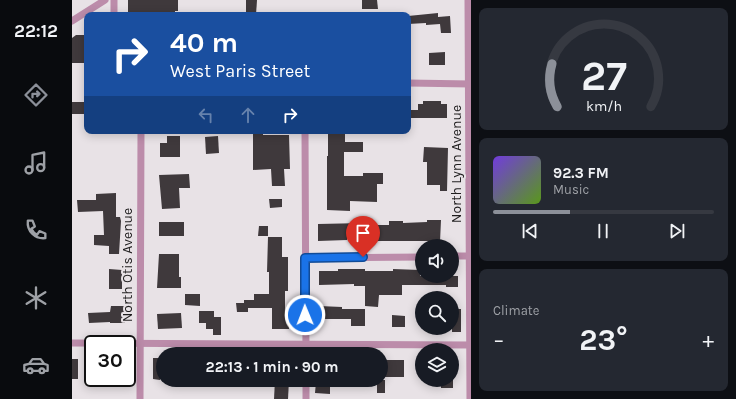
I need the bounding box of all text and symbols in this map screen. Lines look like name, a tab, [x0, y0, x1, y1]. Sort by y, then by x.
text: 22:12	[14, 20, 58, 42]
text: 40 m	[170, 26, 238, 59]
icon: right	[104, 28, 156, 80]
text: 27	[581, 52, 626, 100]
text: West Paris Street	[170, 60, 310, 82]
icon: directions	[22, 81, 50, 109]
text: km/h	[585, 98, 622, 115]
icon: left	[195, 104, 217, 126]
icon: ahead	[237, 104, 259, 126]
icon: right	[279, 104, 301, 126]
street label: North Lynn Avenue	[448, 105, 465, 223]
icon: music	[22, 149, 50, 177]
text: 92.3 FM	[553, 164, 609, 182]
text: Music	[553, 182, 589, 197]
street label: North Otis Avenue	[119, 208, 136, 322]
icon: phone	[22, 216, 50, 244]
pin	[346, 216, 380, 257]
icon: previous	[519, 220, 541, 242]
icon: pause	[592, 220, 614, 242]
icon: next	[666, 220, 688, 242]
icon: arrive	[352, 222, 374, 244]
map controls	[415, 239, 459, 387]
button: sound	[415, 239, 459, 283]
icon: climate	[22, 284, 50, 312]
button: search	[415, 291, 459, 335]
position arrow	[284, 294, 326, 336]
text: Climate	[493, 303, 539, 318]
text: 23°	[579, 322, 628, 358]
text: −	[493, 327, 505, 353]
text: +	[702, 327, 714, 353]
speed limit sign: 30	[84, 335, 136, 387]
button: layers	[415, 343, 459, 387]
icon: car	[22, 351, 50, 379]
text: 22:13 · 1 min · 90 m	[206, 358, 338, 376]

